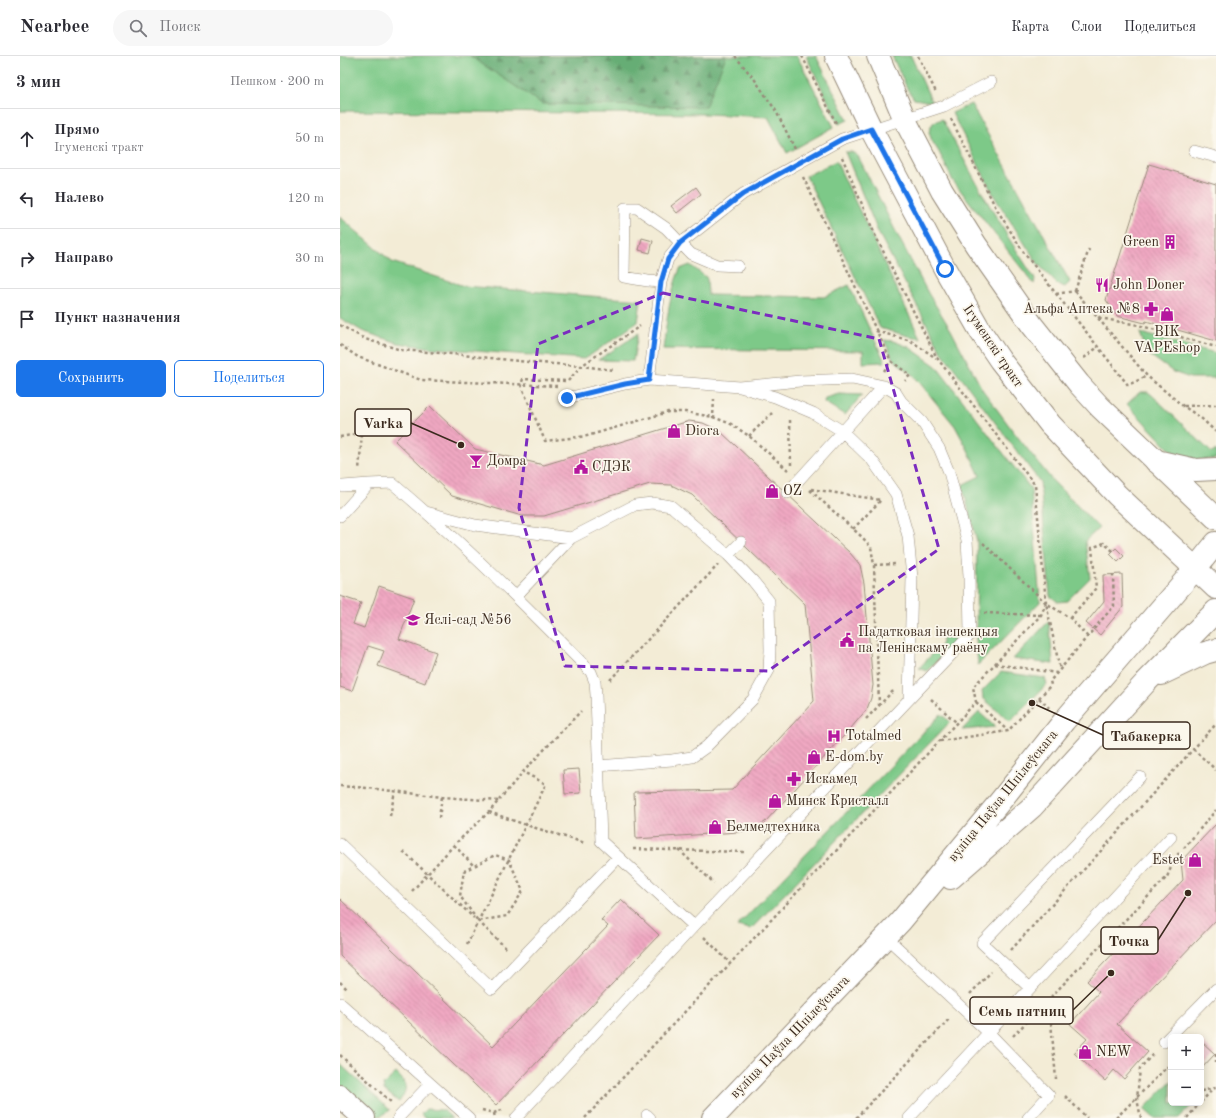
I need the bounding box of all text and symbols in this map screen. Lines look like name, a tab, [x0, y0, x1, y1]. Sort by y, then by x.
search box	[113, 10, 393, 46]
icon: search	[127, 17, 149, 39]
text: Nearbee	[20, 18, 89, 37]
text: Поиск	[159, 20, 201, 35]
text: Карта	[1011, 20, 1049, 34]
text: Слои	[1071, 20, 1102, 34]
text: Поделиться	[1124, 20, 1196, 34]
text: 3 мин	[16, 74, 61, 91]
text: Пешком · 200 m	[230, 75, 324, 88]
text: Прямо	[54, 123, 100, 138]
icon: ahead	[16, 128, 38, 150]
text: 50 m	[295, 132, 324, 145]
text: Ігуменскі тракт	[54, 141, 144, 154]
icon: left	[16, 188, 38, 210]
text: Налево	[54, 191, 104, 206]
text: 120 m	[287, 192, 324, 205]
building icon: Green	[1162, 234, 1178, 250]
place label: Green	[1123, 235, 1159, 249]
icon: right	[16, 248, 38, 270]
text: Направо	[54, 251, 113, 266]
text: 30 m	[295, 252, 324, 265]
route start	[936, 260, 954, 278]
restaurant icon: John Doner	[1094, 277, 1110, 293]
place label: John Doner	[1113, 278, 1184, 292]
pharmacy icon: Альфа Аптека №8	[1143, 301, 1159, 317]
street label: Ігуменскі тракт	[960, 302, 1026, 390]
place label: Альфа Аптека №8	[1023, 302, 1140, 317]
shop icon: BIK VAPEshop	[1159, 306, 1175, 322]
icon: arrive	[16, 308, 38, 330]
text: Пункт назначения	[54, 311, 181, 326]
place label: BIK VAPEshop	[1134, 325, 1200, 355]
button: Сохранить	[16, 360, 166, 397]
button: Поделиться	[174, 360, 324, 397]
route end	[558, 389, 576, 407]
callout: Varka	[355, 409, 411, 436]
text: Varka	[363, 417, 404, 432]
shop icon: Diora	[666, 423, 682, 439]
place label: Diora	[685, 424, 719, 438]
bar icon: Домра	[468, 453, 484, 469]
place label: Домра	[487, 454, 527, 468]
public building icon: СДЭК	[573, 459, 589, 475]
place label: СДЭК	[592, 460, 631, 474]
shop icon: OZ	[764, 483, 780, 499]
place label: OZ	[783, 484, 802, 498]
school or university icon: Яслі-сад №56	[405, 612, 421, 628]
place label: Яслі-сад №56	[424, 613, 512, 627]
place label: Падатковая інспекцыя па Ленінскаму раёну	[858, 625, 998, 655]
public building icon: Падатковая інспекцыя па Ленінскаму раёну	[839, 632, 855, 648]
callout: Табакерка	[1103, 722, 1190, 749]
street label: вуліца Паўла Шпілеўскага	[946, 727, 1060, 864]
hospital icon: Totalmed	[826, 728, 842, 744]
place label: Totalmed	[845, 729, 901, 743]
text: Табакерка	[1110, 730, 1182, 745]
shop icon: E-dom.by	[806, 749, 822, 765]
place label: E-dom.by	[825, 750, 884, 764]
pharmacy icon: Искамед	[786, 771, 802, 787]
place label: Искамед	[805, 772, 857, 786]
shop icon: Минск Кристалл	[767, 793, 783, 809]
place label: Минск Кристалл	[786, 794, 889, 808]
shop icon: Белмедтехника	[707, 819, 723, 835]
place label: Белмедтехника	[726, 820, 820, 834]
shop icon: Estet	[1187, 852, 1203, 868]
place label: Estet	[1152, 853, 1184, 867]
callout: Точка	[1101, 927, 1158, 954]
text: Точка	[1109, 935, 1150, 950]
street label: вуліца Паўла Шпілеўскага	[728, 973, 852, 1101]
callout: Семь пятниц	[970, 997, 1073, 1024]
text: Семь пятниц	[978, 1005, 1066, 1020]
map controls	[1168, 1034, 1204, 1106]
button: +	[1168, 1034, 1204, 1070]
shop icon: NEW	[1077, 1044, 1093, 1060]
place label: NEW	[1096, 1045, 1131, 1059]
button: −	[1168, 1070, 1204, 1106]

